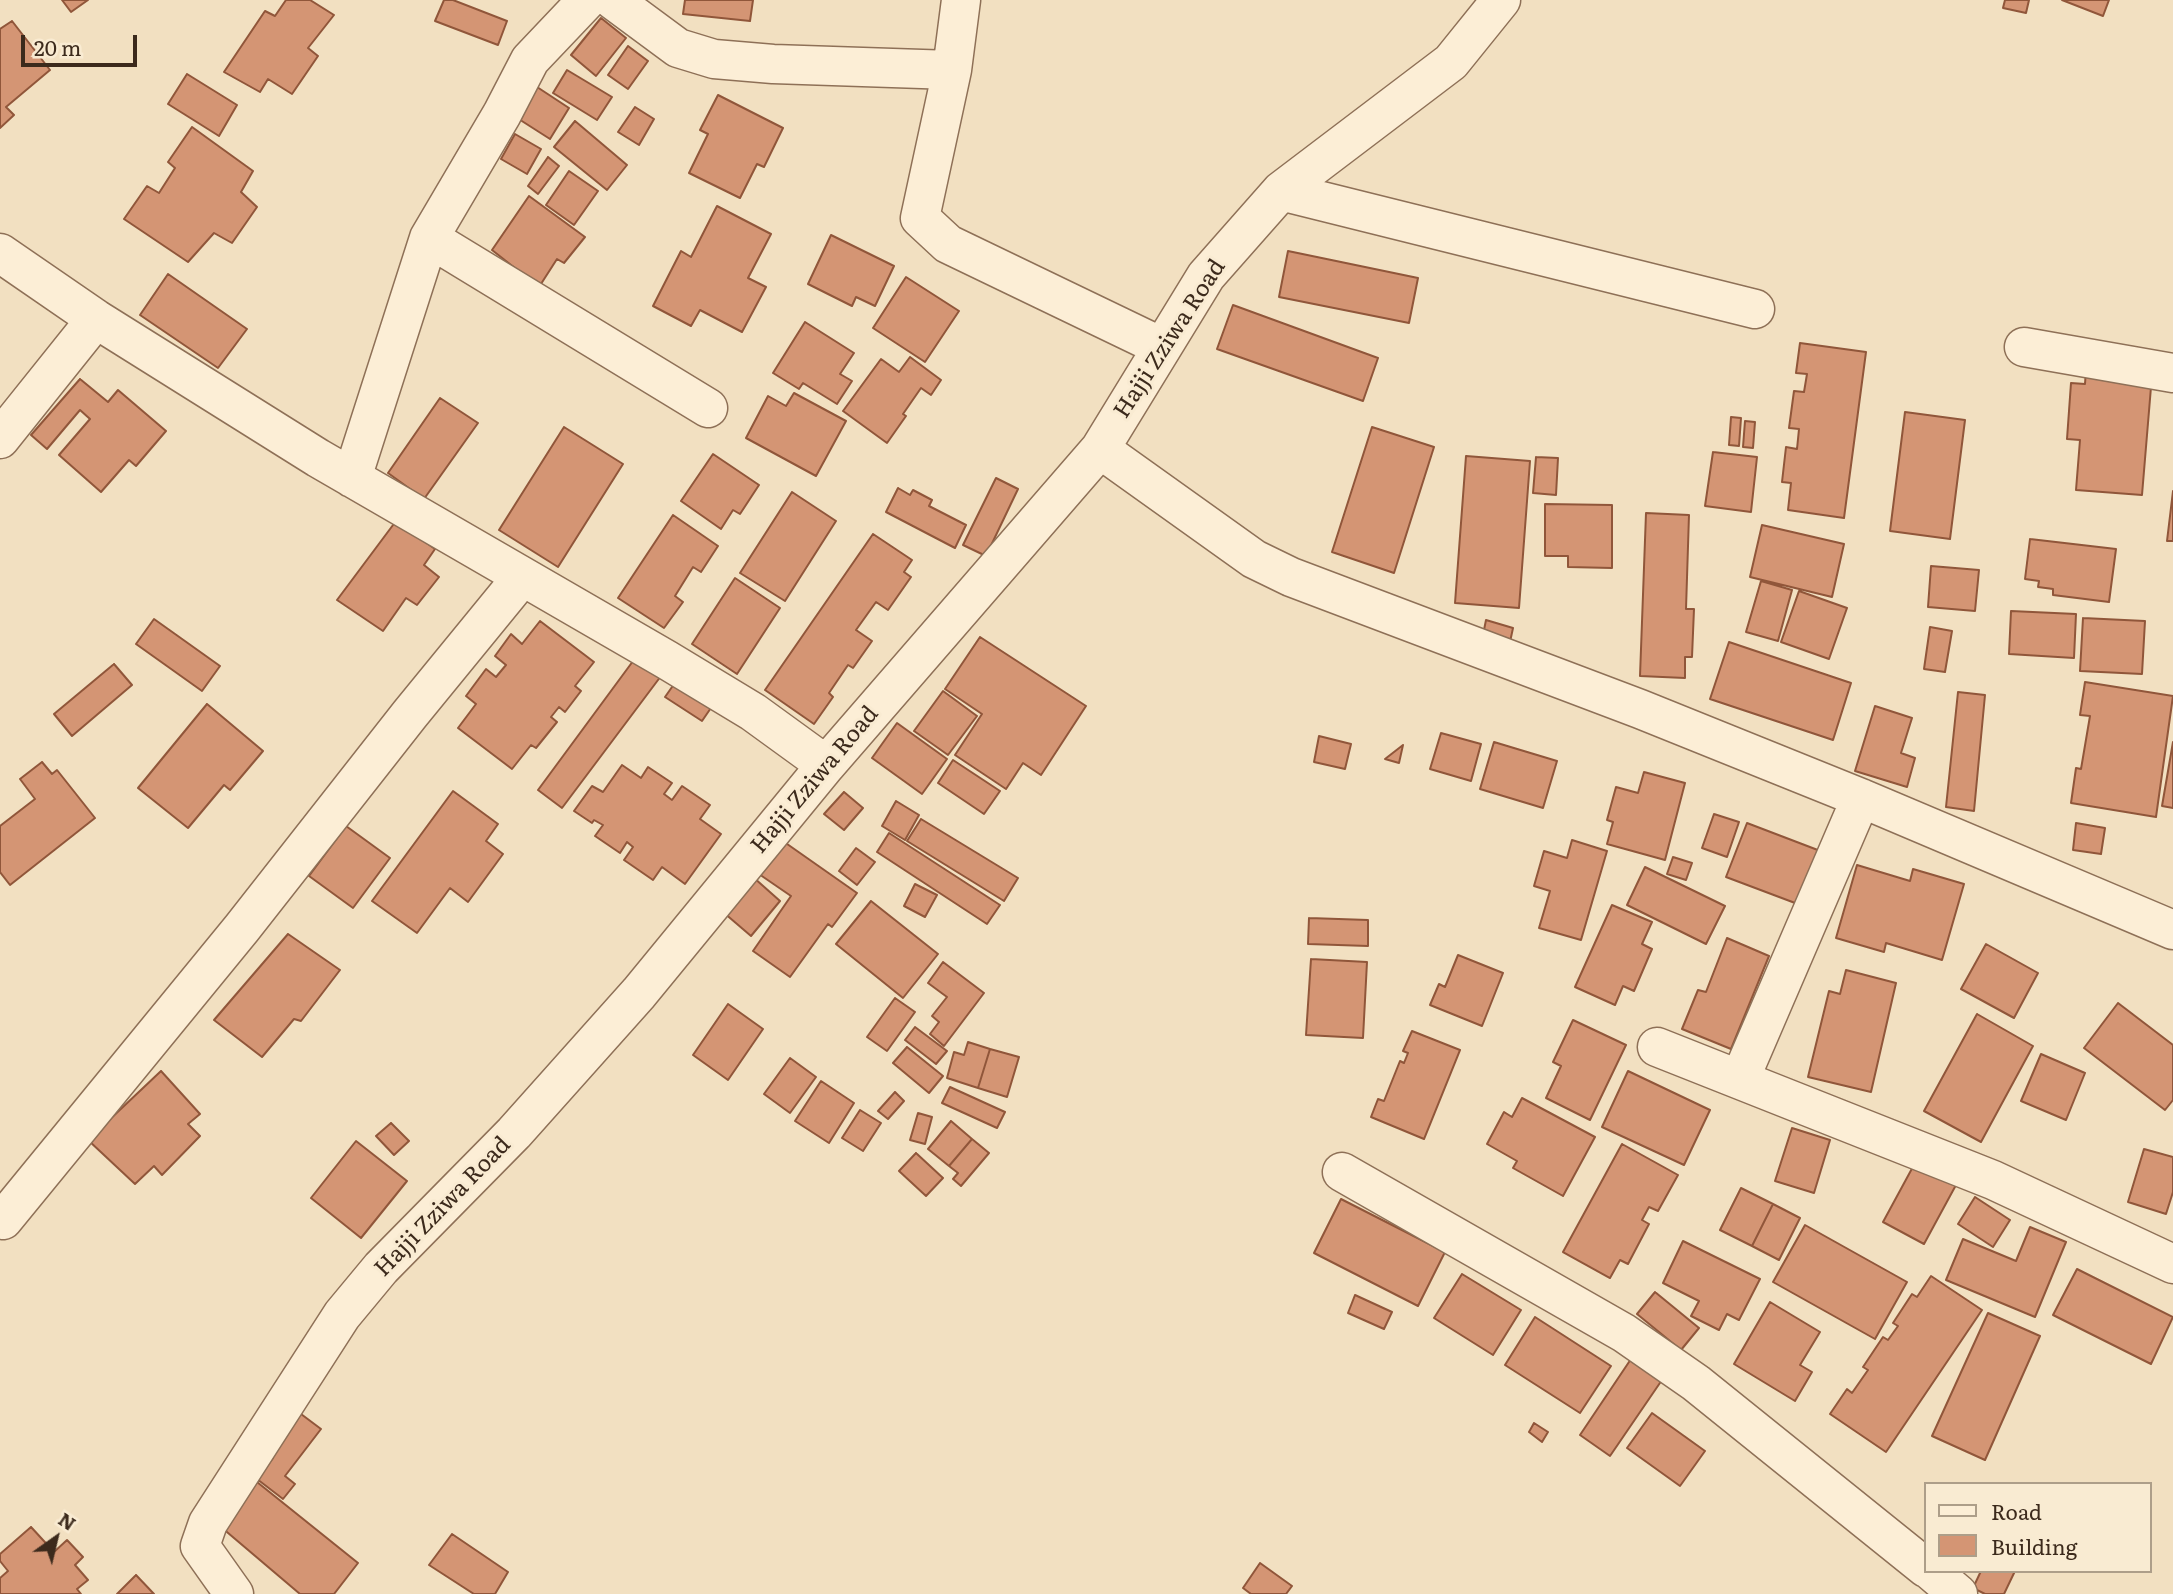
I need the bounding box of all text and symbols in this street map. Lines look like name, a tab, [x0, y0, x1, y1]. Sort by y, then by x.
scale bar	[24, 21, 140, 65]
text: 20 m	[34, 31, 81, 62]
street label: Hajji Zziwa Road	[1108, 254, 1232, 424]
street label: Hajji Zziwa Road	[745, 701, 885, 859]
street label: Hajji Zziwa Road	[369, 1131, 517, 1283]
legend	[1924, 1482, 2152, 1573]
text: Road	[1991, 1495, 2042, 1526]
north arrow	[21, 1503, 91, 1573]
text: N	[53, 1505, 82, 1537]
text: Building	[1991, 1530, 2077, 1561]

